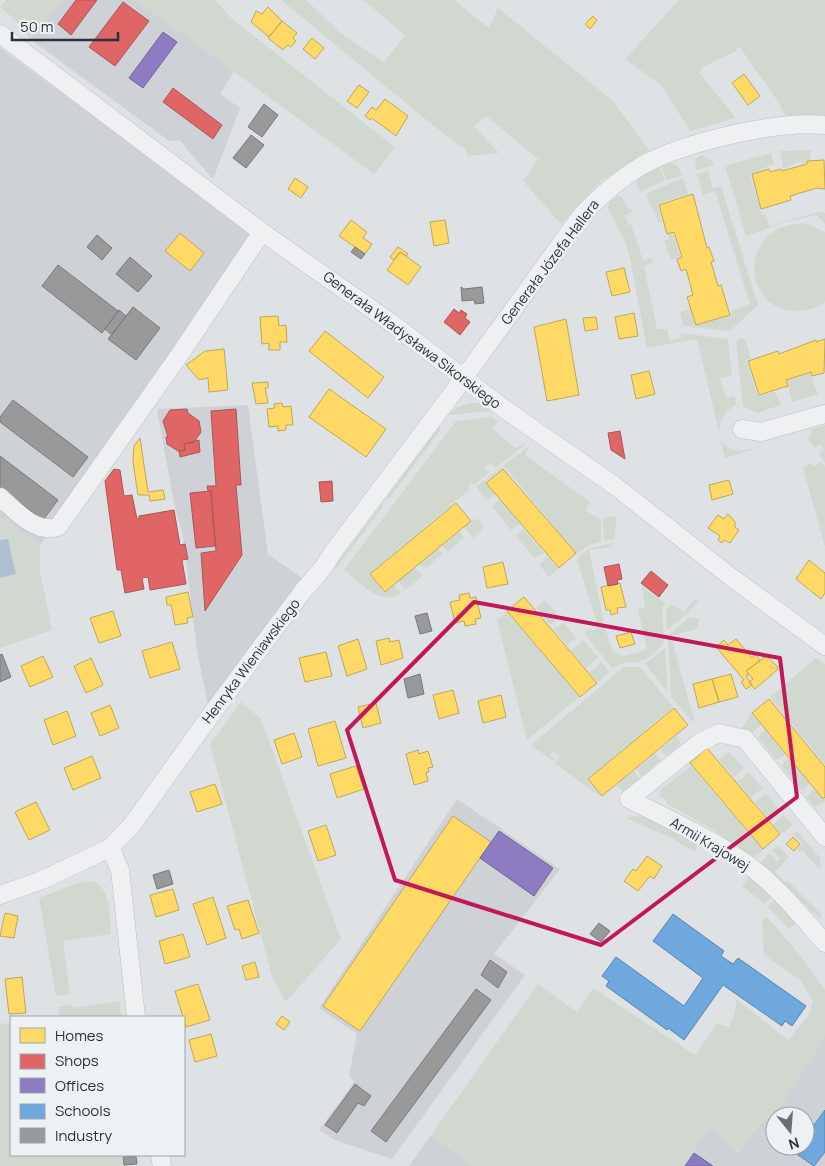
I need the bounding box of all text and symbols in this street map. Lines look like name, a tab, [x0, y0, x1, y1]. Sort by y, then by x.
scale bar	[12, 10, 119, 42]
text: 50 m	[20, 16, 54, 37]
street label: Generała Józefa Hallera	[496, 195, 603, 328]
street label: Generała Władysława Sikorskiego	[320, 266, 505, 413]
street label: Henryka Wieniawskiego	[197, 594, 304, 727]
street label: Armii Krajowej	[667, 812, 754, 875]
legend	[10, 1016, 185, 1156]
text: Homes	[55, 1025, 104, 1046]
text: Shops	[55, 1050, 99, 1071]
text: Offices	[55, 1075, 104, 1096]
text: Schools	[55, 1100, 111, 1121]
north arrow	[765, 1106, 815, 1156]
text: Industry	[55, 1125, 112, 1146]
text: N	[786, 1133, 802, 1154]

